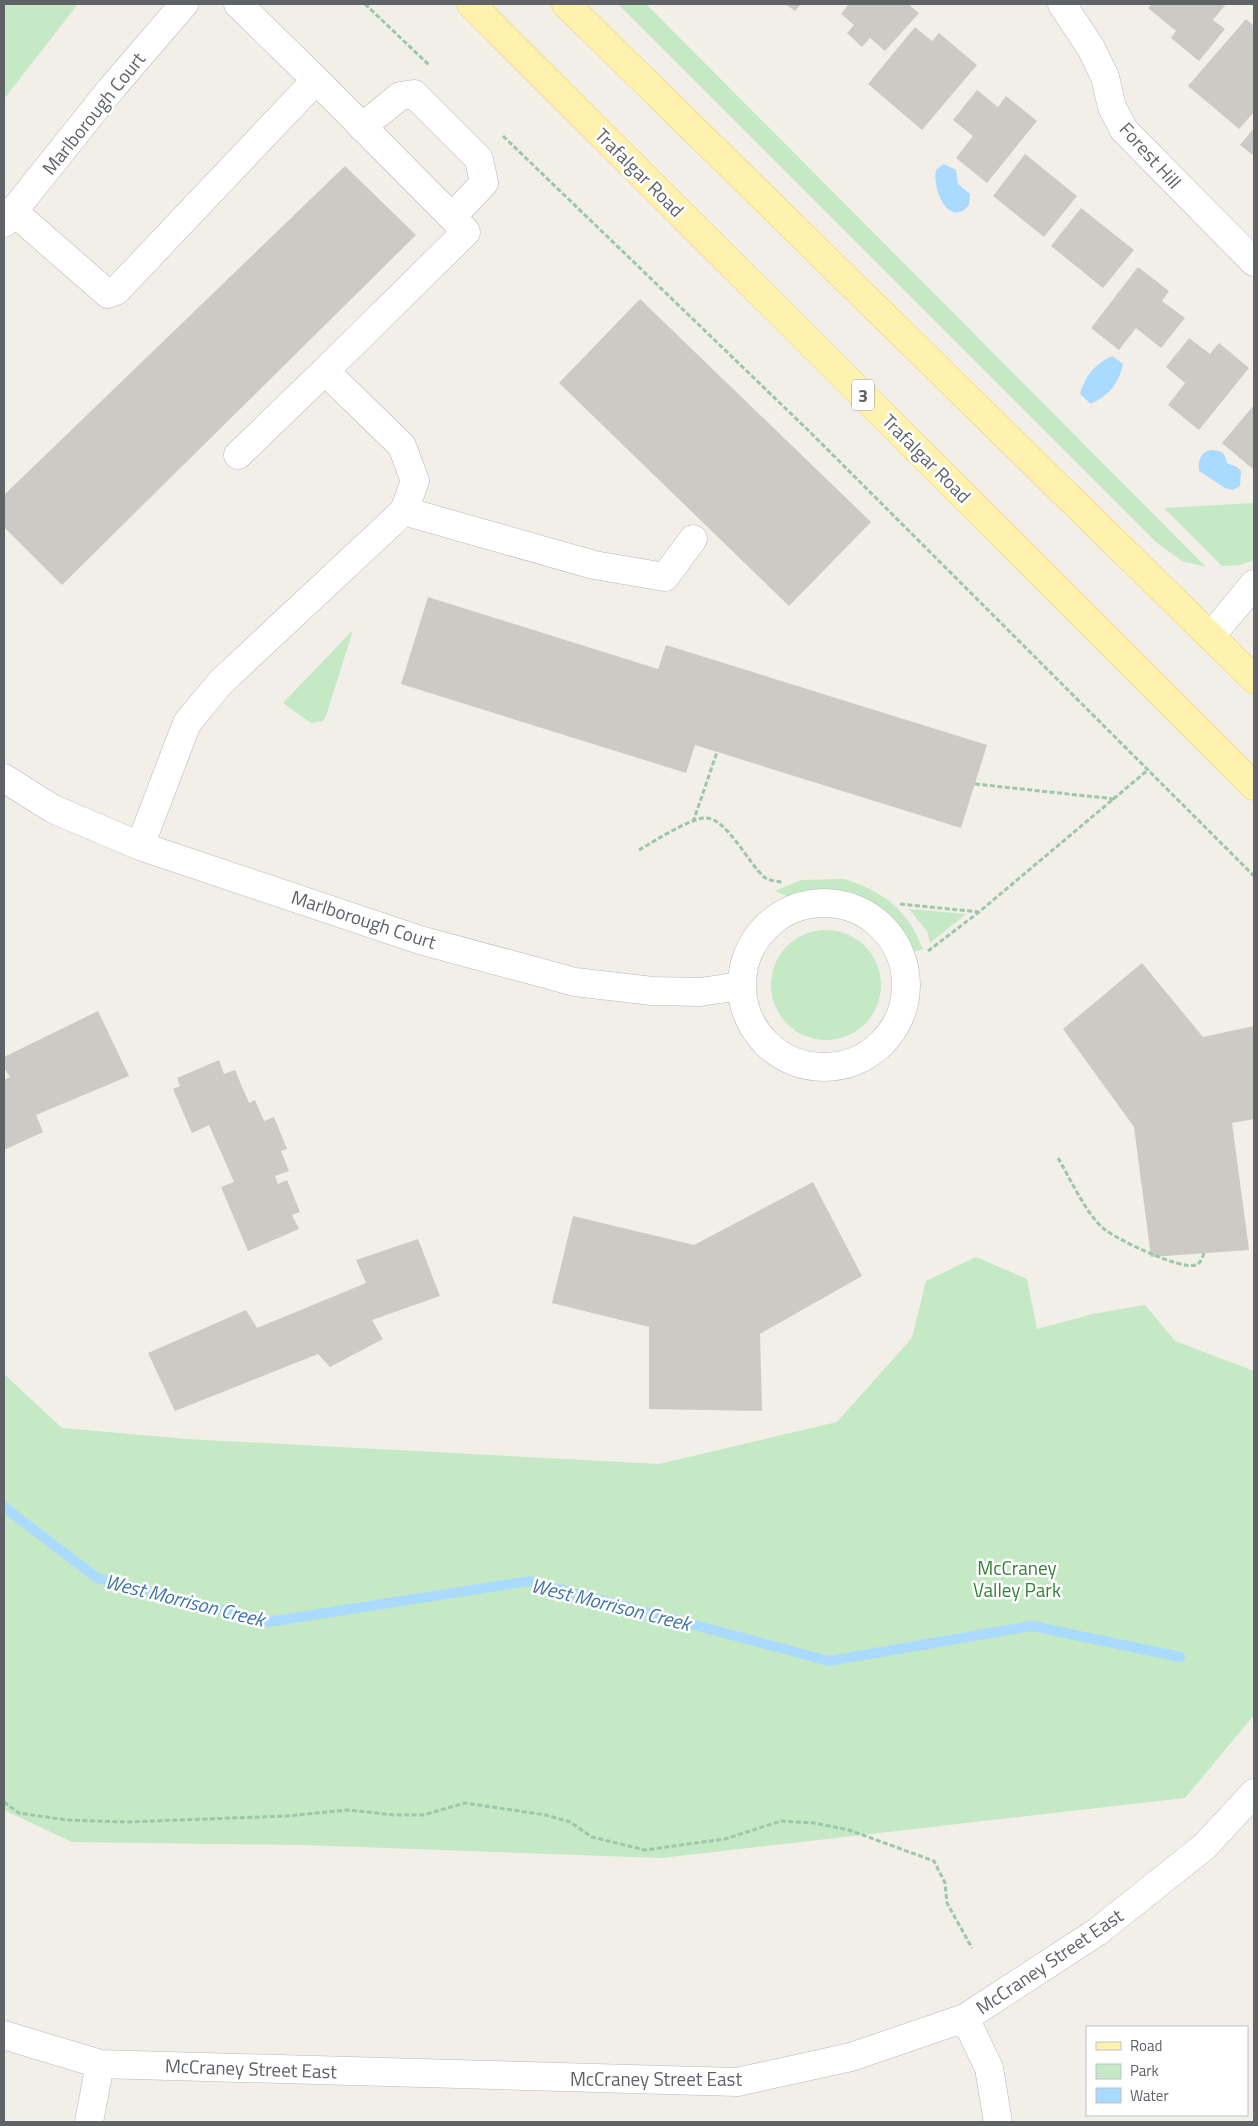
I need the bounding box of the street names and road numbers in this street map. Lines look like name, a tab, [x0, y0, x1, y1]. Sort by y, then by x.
street label: Marlborough Court	[34, 45, 152, 181]
street label: Forest Hill	[1113, 115, 1189, 195]
street label: Trafalgar Road	[589, 121, 691, 223]
road number: 3	[852, 380, 874, 410]
street label: Trafalgar Road	[876, 407, 978, 509]
street label: Marlborough Court	[288, 882, 440, 956]
street label: McCraney Street East	[970, 1901, 1129, 2021]
street label: McCraney Street East	[164, 2051, 338, 2086]
street label: McCraney Street East	[570, 2064, 742, 2093]

